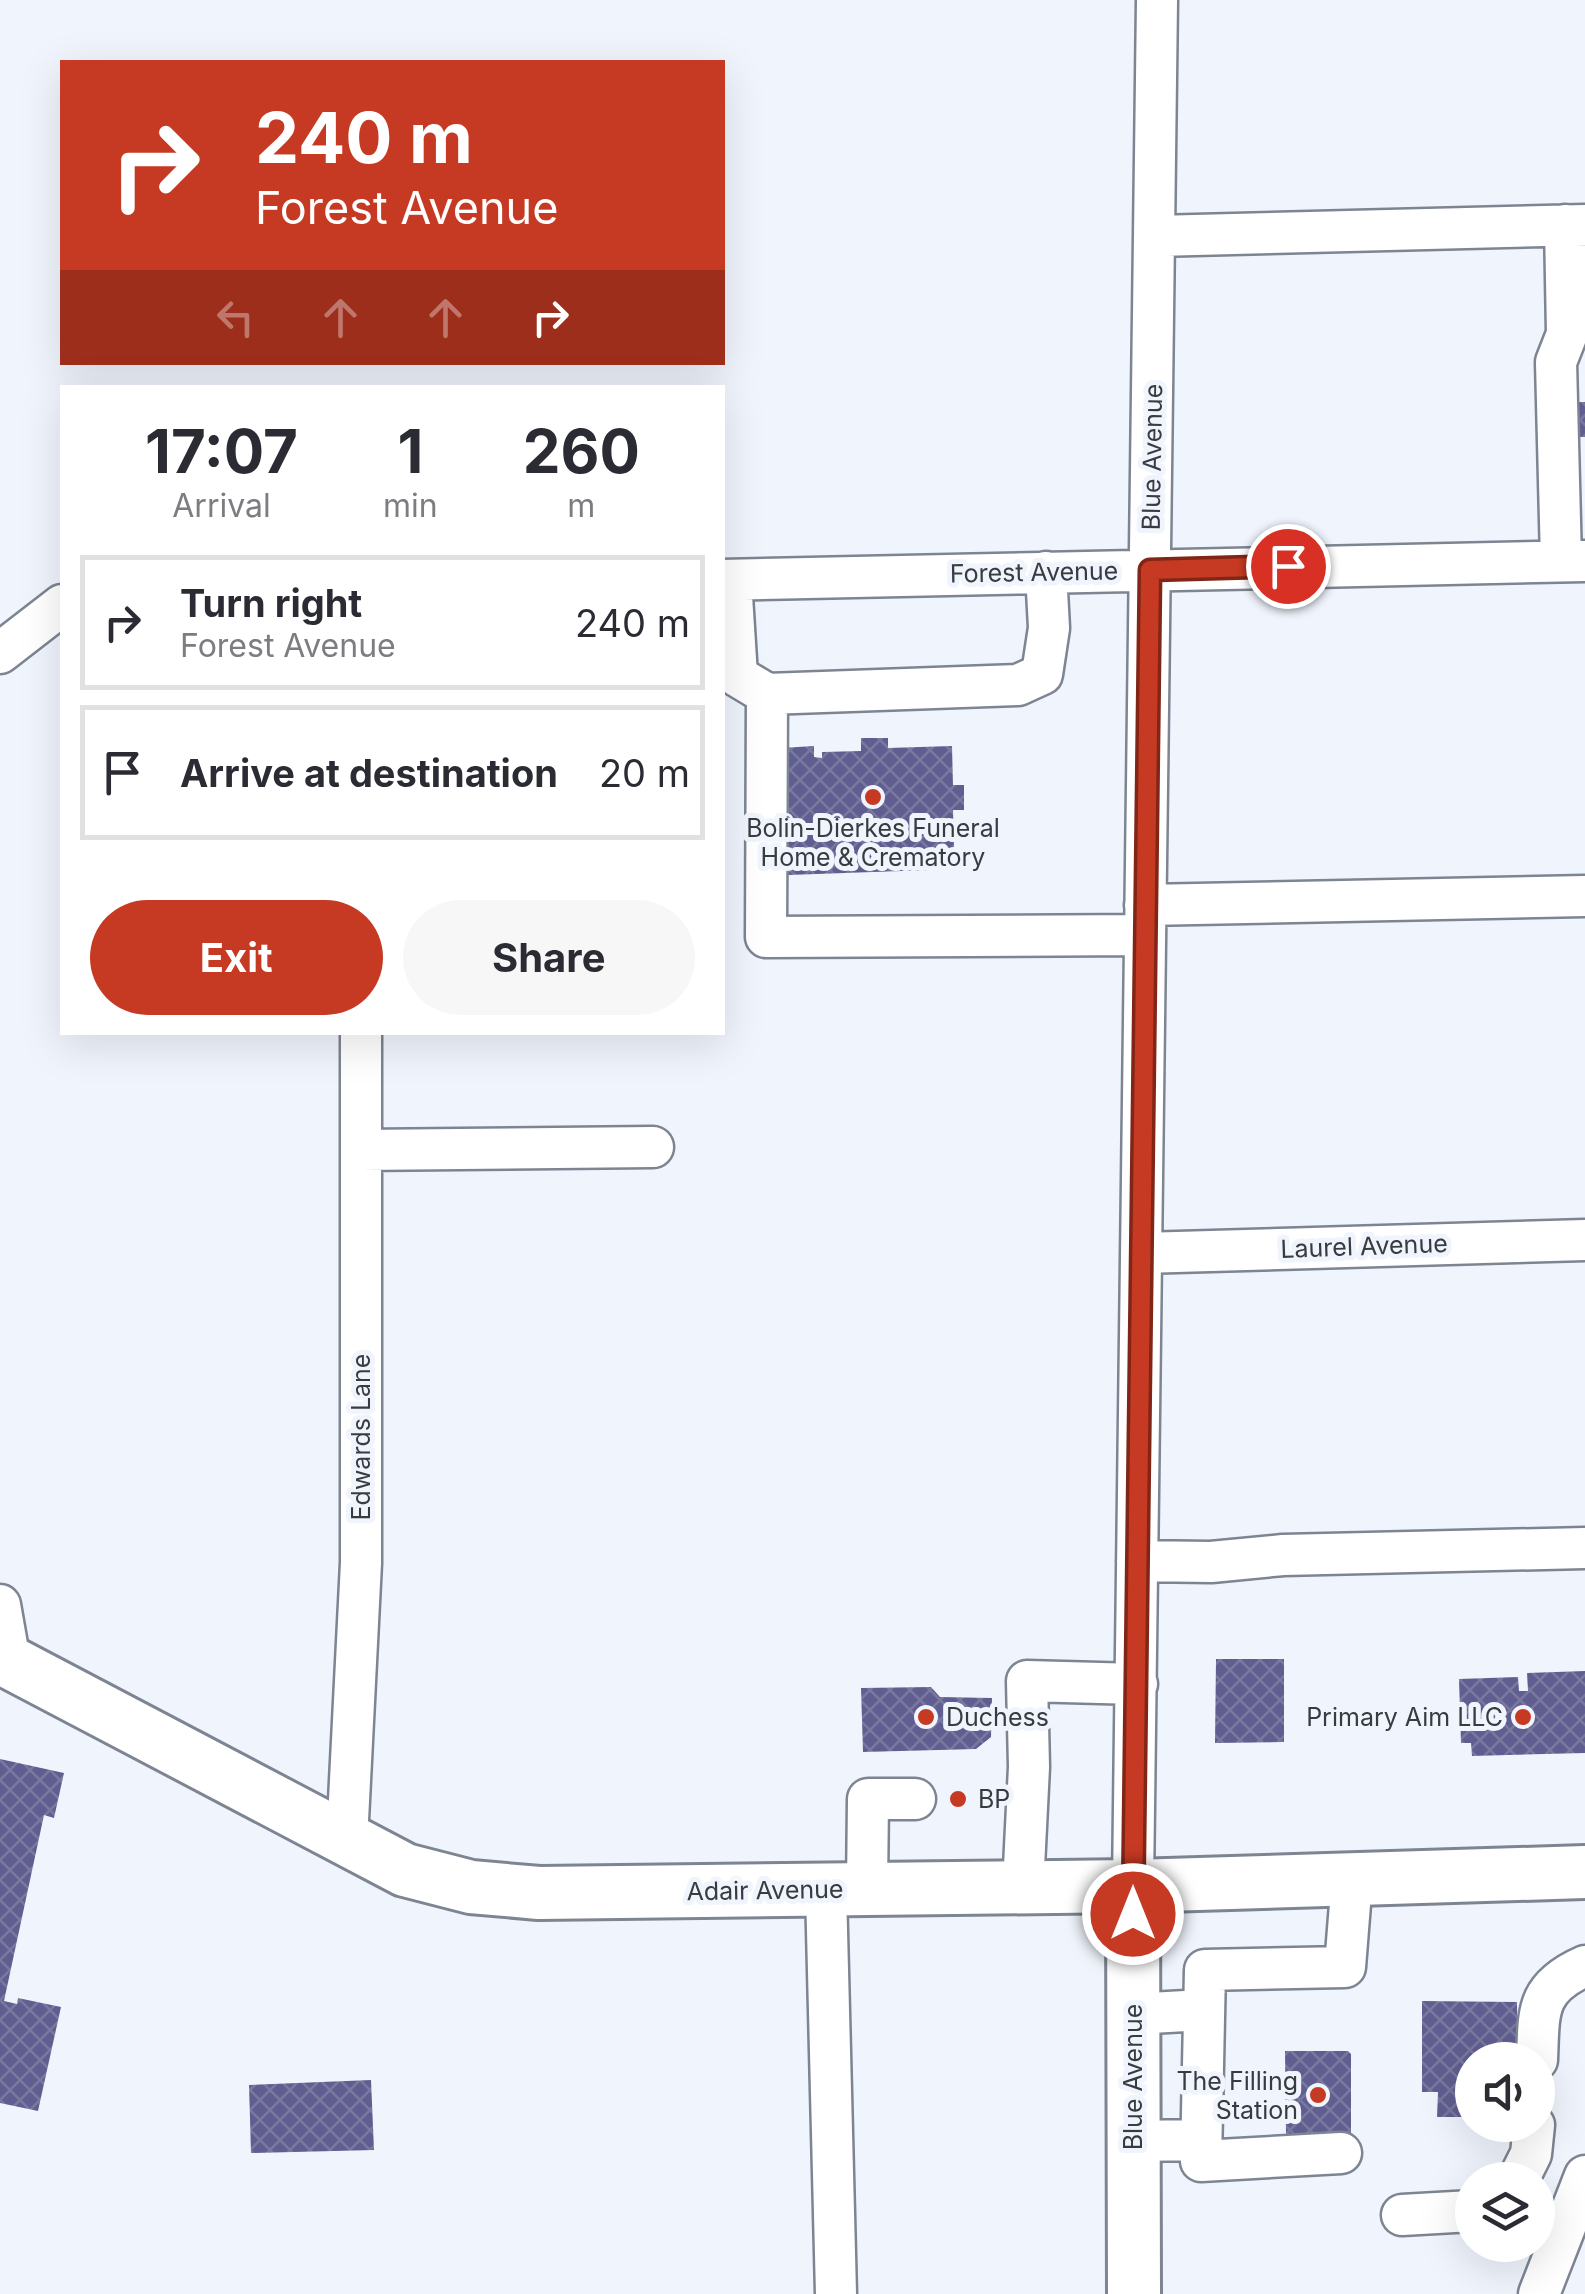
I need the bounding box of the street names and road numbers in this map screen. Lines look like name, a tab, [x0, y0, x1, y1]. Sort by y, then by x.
street label: Blue Avenue	[1136, 383, 1168, 531]
street label: Forest Avenue	[949, 556, 1119, 588]
street label: Laurel Avenue	[1280, 1228, 1448, 1264]
street label: Edwards Lane	[346, 1354, 376, 1520]
street label: Adair Avenue	[686, 1874, 844, 1906]
street label: Blue Avenue	[1118, 2004, 1148, 2150]

